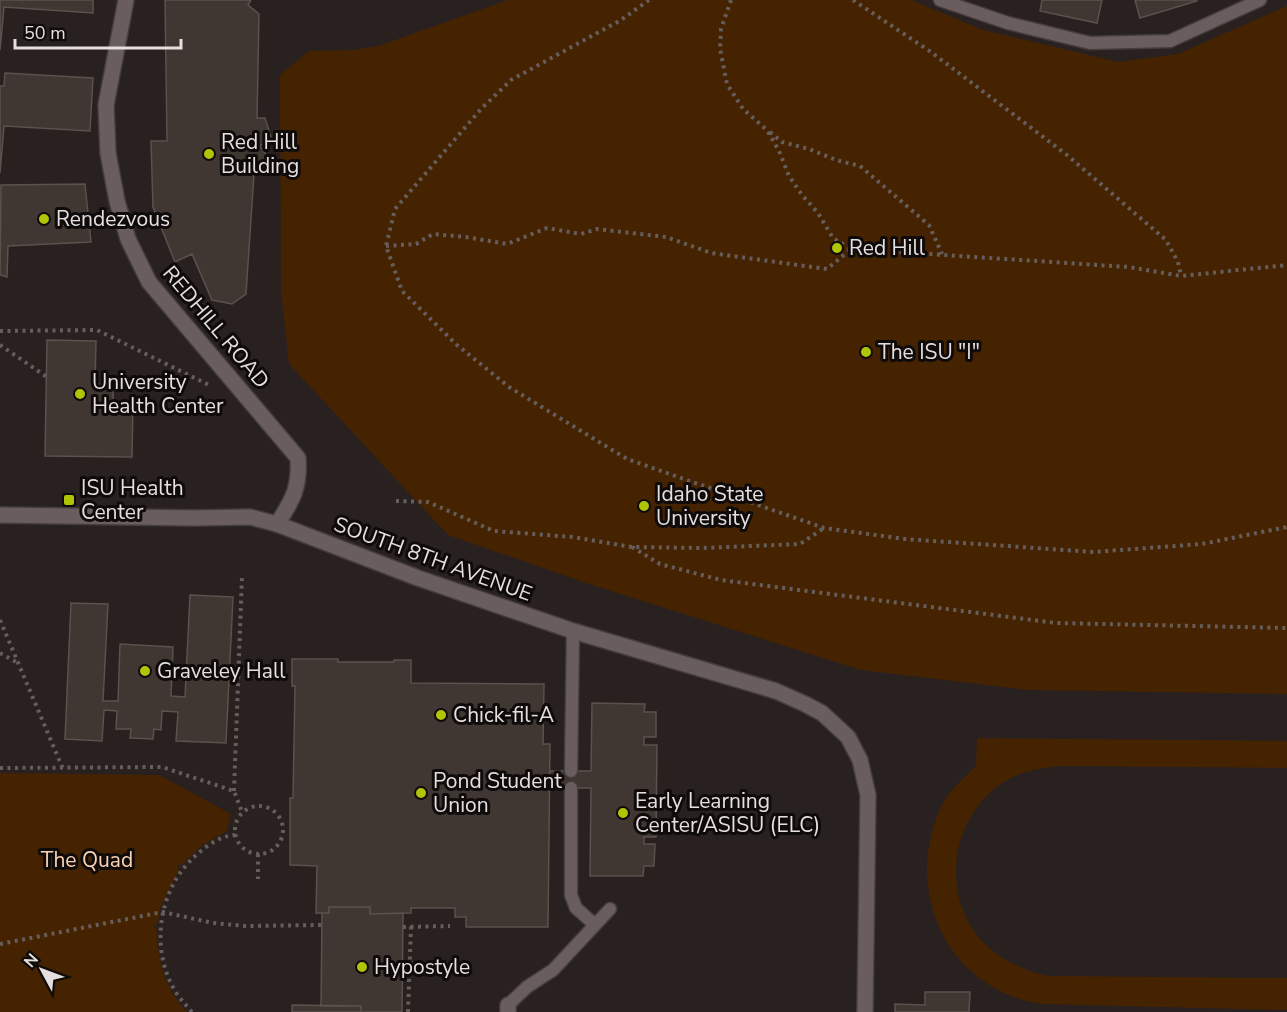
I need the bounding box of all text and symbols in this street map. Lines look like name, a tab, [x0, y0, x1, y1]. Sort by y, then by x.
scale bar	[15, 12, 182, 50]
text: 50 m	[24, 21, 66, 45]
place label: Red Hill Building	[221, 128, 299, 180]
marker: Red Hill Building	[202, 147, 216, 161]
place label: Rendezvous	[56, 205, 170, 233]
marker: Rendezvous	[37, 212, 51, 226]
place label: Red Hill	[849, 234, 926, 262]
marker: Red Hill	[830, 241, 844, 255]
street label: REDHILL ROAD	[156, 260, 276, 394]
place label: The ISU "I"	[878, 338, 980, 366]
marker: The ISU "I"	[859, 345, 873, 359]
place label: University Health Center	[92, 368, 224, 420]
marker: University Health Center	[73, 387, 87, 401]
place label: ISU Health Center	[81, 474, 184, 526]
place label: Idaho State University	[656, 480, 764, 532]
marker: ISU Health Center	[62, 493, 76, 507]
marker: Idaho State University	[637, 499, 651, 513]
street label: SOUTH 8TH AVENUE	[330, 510, 536, 608]
place label: Graveley Hall	[157, 657, 286, 685]
marker: Graveley Hall	[138, 664, 152, 678]
place label: Chick-fil-A	[453, 701, 554, 729]
marker: Chick-fil-A	[434, 708, 448, 722]
place label: Pond Student Union	[433, 767, 562, 819]
marker: Pond Student Union	[414, 786, 428, 800]
place label: Early Learning Center/ASISU (ELC)	[635, 787, 820, 839]
marker: Early Learning Center/ASISU (ELC)	[616, 806, 630, 820]
park label: The Quad	[41, 846, 133, 874]
north arrow	[12, 940, 72, 1000]
text: N	[19, 949, 44, 973]
place label: Hypostyle	[374, 953, 470, 981]
marker: Hypostyle	[355, 960, 369, 974]

